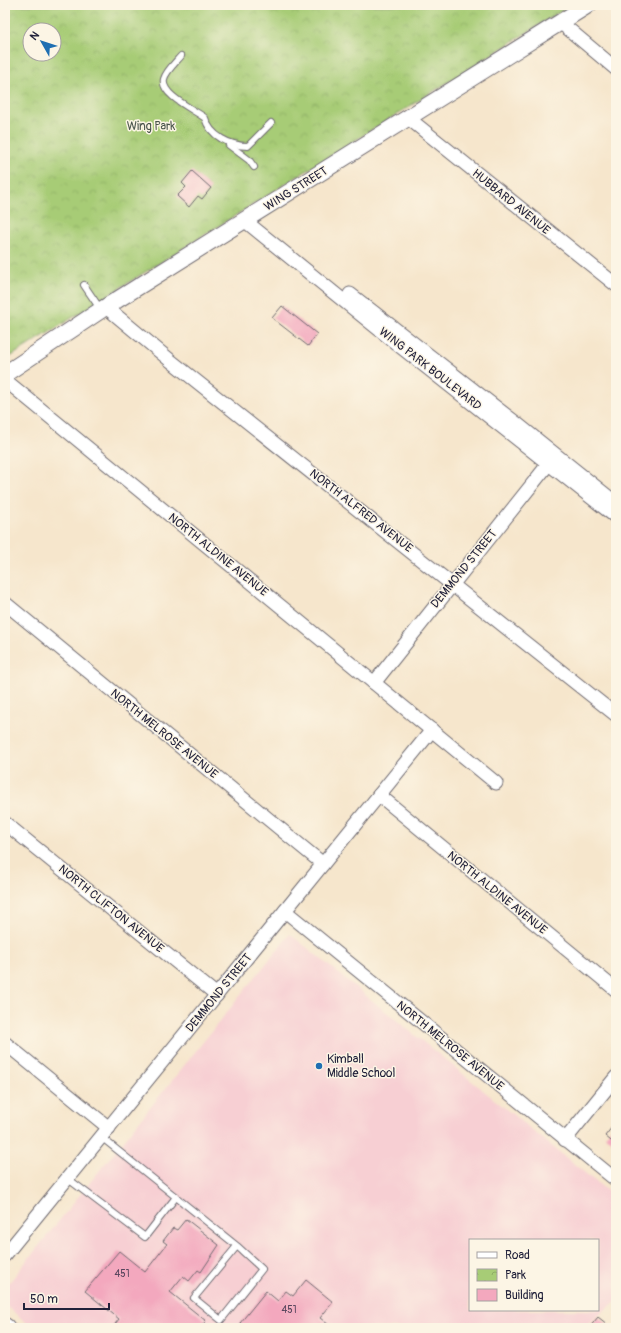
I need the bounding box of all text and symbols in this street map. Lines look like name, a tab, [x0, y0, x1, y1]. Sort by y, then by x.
north arrow	[22, 22, 62, 62]
text: N	[27, 29, 42, 43]
park label: Wing Park	[127, 119, 175, 134]
street label: WING STREET	[261, 163, 331, 214]
street label: HUBBARD AVENUE	[469, 166, 553, 238]
street label: WING PARK BOULEVARD	[376, 324, 485, 414]
street label: NORTH ALFRED AVENUE	[306, 466, 416, 556]
street label: NORTH ALDINE AVENUE	[165, 510, 271, 600]
street label: DEMMOND STREET	[428, 526, 500, 611]
street label: NORTH MELROSE AVENUE	[107, 686, 221, 782]
street label: NORTH ALDINE AVENUE	[444, 848, 550, 938]
street label: NORTH CLIFTON AVENUE	[55, 862, 167, 956]
street label: DEMMOND STREET	[183, 950, 255, 1035]
street label: NORTH MELROSE AVENUE	[393, 998, 507, 1094]
place label: Kimball Middle School	[327, 1052, 396, 1081]
marker: Kimball Middle School	[314, 1061, 324, 1071]
legend	[469, 1239, 599, 1311]
text: Road	[505, 1248, 530, 1263]
house number: 451	[114, 1268, 130, 1280]
text: Park	[505, 1268, 526, 1283]
scale bar	[24, 1285, 109, 1311]
text: Building	[505, 1288, 544, 1303]
text: 50 m	[30, 1292, 58, 1307]
house number: 451	[281, 1304, 297, 1316]

